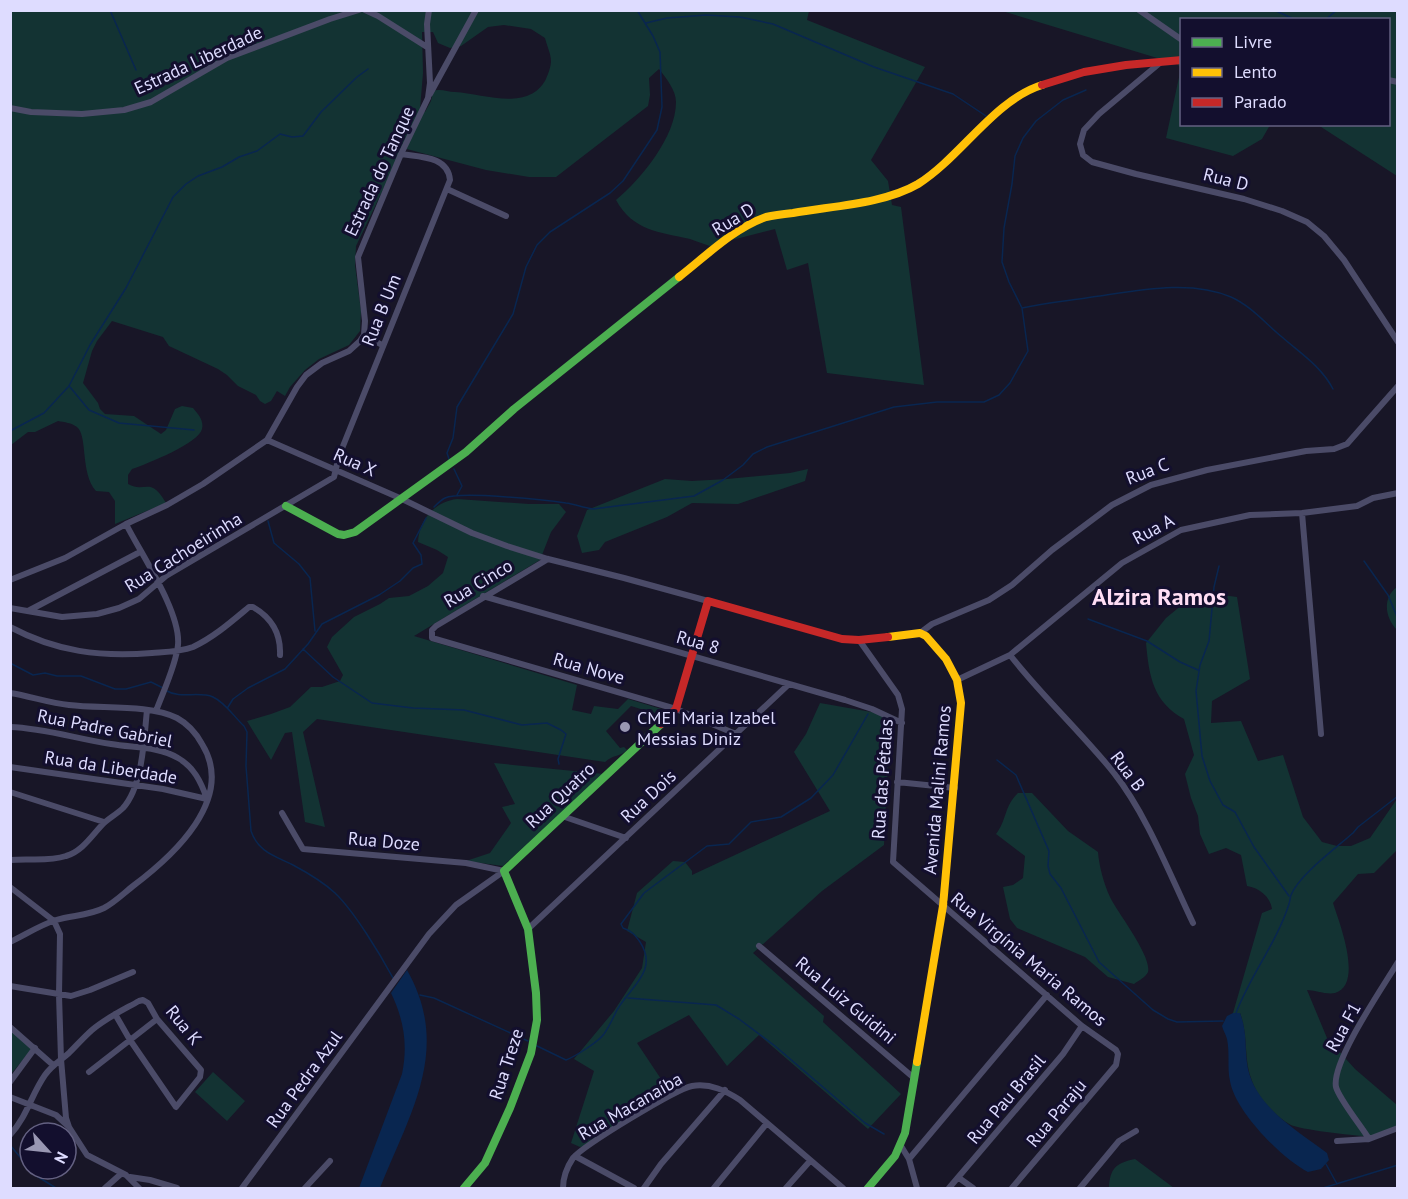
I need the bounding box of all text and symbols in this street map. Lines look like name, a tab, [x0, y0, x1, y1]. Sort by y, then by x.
legend	[1180, 18, 1390, 126]
street label: Estrada Liberdade	[130, 20, 266, 100]
text: Livre	[1234, 30, 1272, 53]
text: Lento	[1234, 60, 1277, 83]
text: Parado	[1234, 90, 1287, 113]
street label: Estrada do Tanque	[339, 102, 419, 240]
street label: Rua D	[1201, 162, 1251, 196]
street label: Rua D	[707, 197, 759, 241]
street label: Rua B Um	[356, 271, 406, 349]
street label: Rua X	[330, 442, 380, 482]
street label: Rua C	[1122, 452, 1172, 490]
street label: Rua Cachoeirinha	[120, 507, 246, 597]
street label: Rua A	[1128, 508, 1178, 549]
street label: Rua Cinco	[439, 554, 517, 612]
district label: Alzira Ramos	[1092, 581, 1226, 612]
street label: Rua 8	[674, 625, 722, 659]
street label: Rua Nove	[551, 647, 627, 689]
street label: Rua Padre Gabriel	[36, 704, 175, 753]
street label: Avenida Malini Ramos	[918, 705, 956, 875]
place label: CMEI Maria Izabel Messias Diniz	[637, 706, 776, 750]
street label: Rua das Pétalas	[866, 718, 898, 840]
marker: CMEI Maria Izabel Messias Diniz	[618, 720, 632, 734]
street label: Rua da Liberdade	[43, 745, 179, 789]
street label: Rua B	[1105, 746, 1151, 796]
street label: Rua Quatro	[520, 757, 600, 833]
street label: Rua Dois	[615, 764, 681, 828]
street label: Rua Doze	[347, 826, 421, 856]
street label: Rua Virgínia Maria Ramos	[946, 887, 1112, 1031]
street label: Rua Luiz Guidini	[791, 951, 901, 1049]
street label: Rua F1	[1320, 998, 1366, 1056]
street label: Rua K	[161, 1000, 207, 1050]
street label: Rua Pedra Azul	[261, 1025, 347, 1132]
street label: Rua Treze	[484, 1026, 528, 1102]
street label: Rua Pau Brasil	[962, 1049, 1051, 1149]
street label: Rua Macanaíba	[574, 1067, 686, 1145]
street label: Rua Paraju	[1021, 1074, 1091, 1152]
north arrow	[18, 1121, 78, 1181]
text: N	[50, 1149, 73, 1167]

